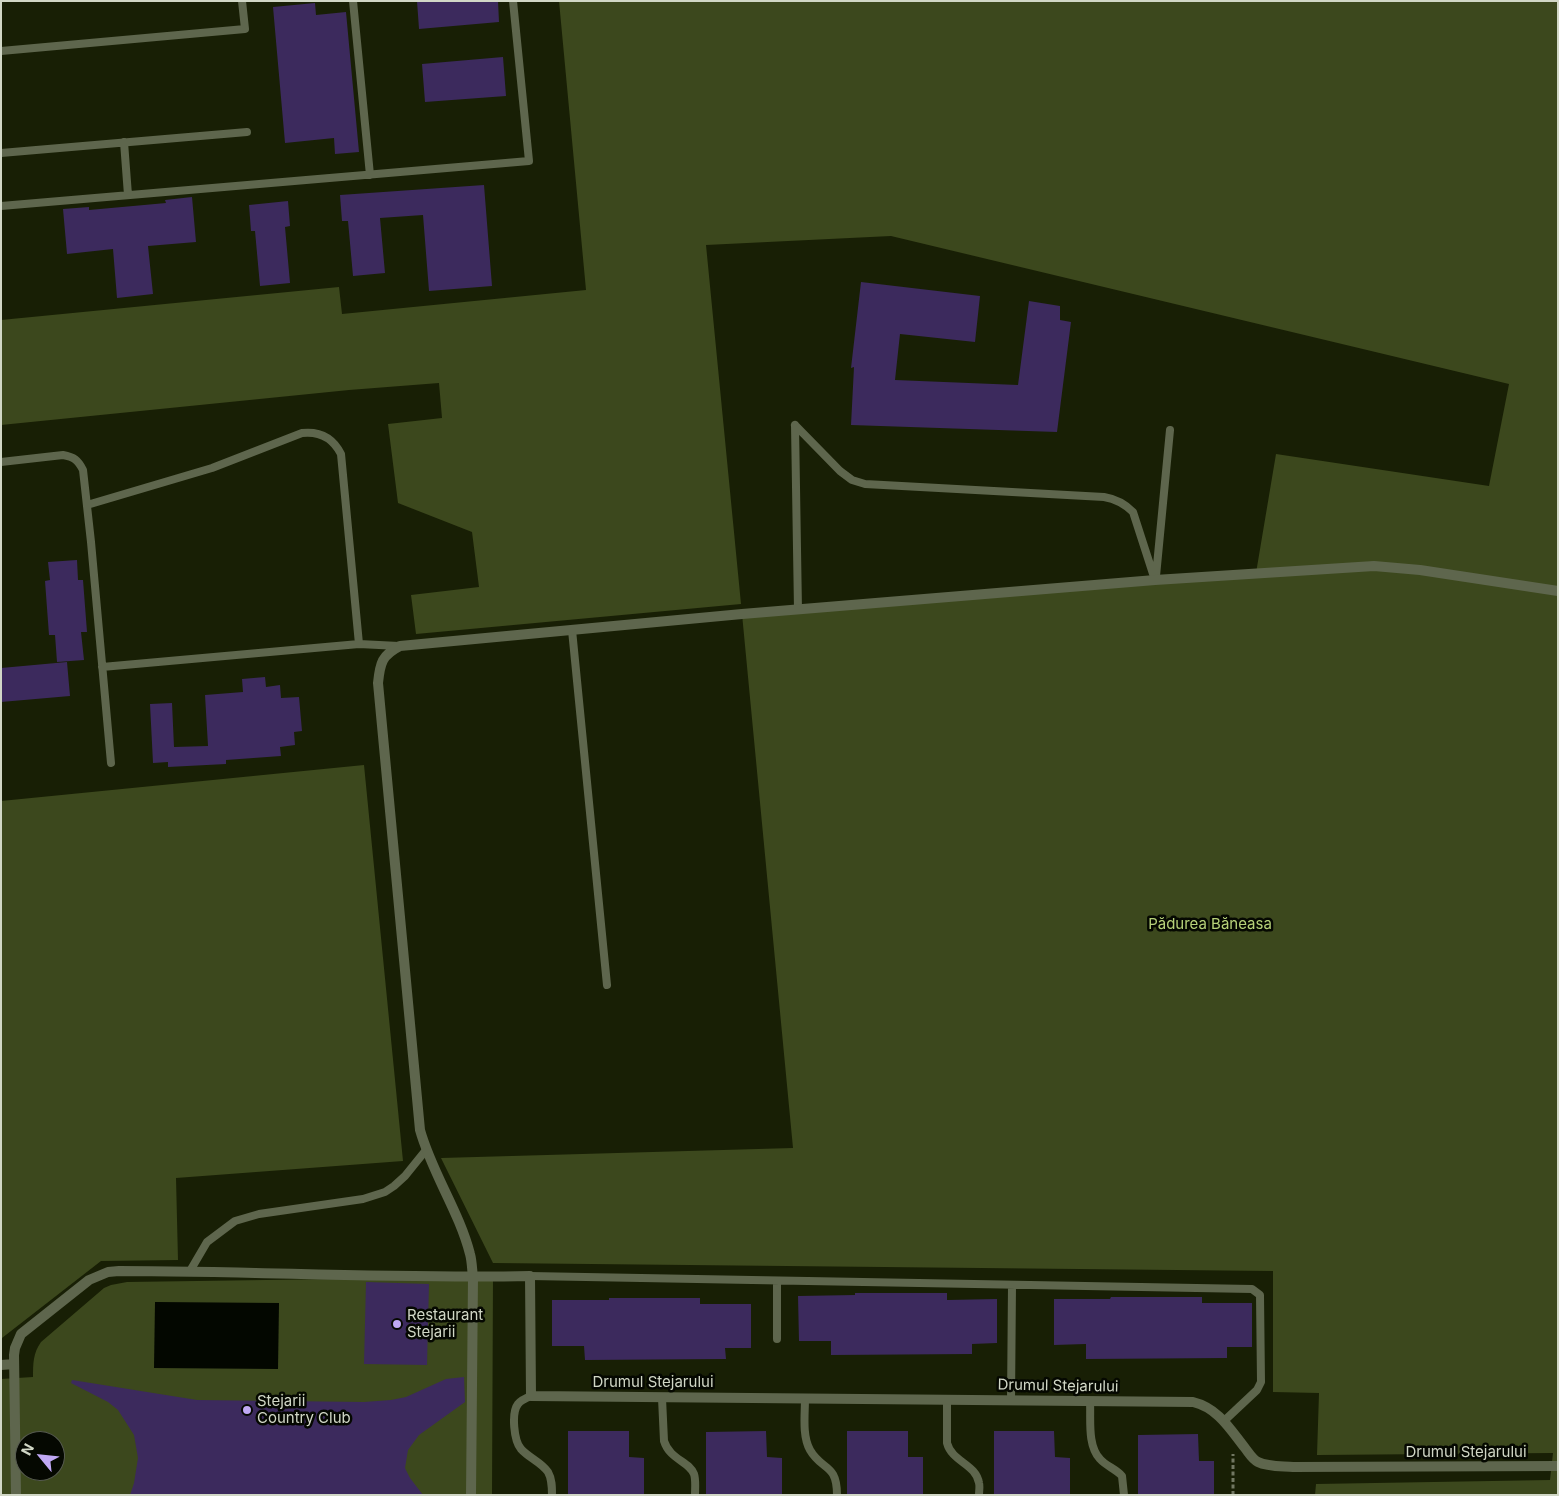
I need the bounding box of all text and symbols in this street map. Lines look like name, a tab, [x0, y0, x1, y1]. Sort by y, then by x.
park label: Pădurea Băneasa	[1148, 915, 1272, 933]
place label: Restaurant Stejarii	[407, 1306, 483, 1341]
marker: Restaurant Stejarii	[391, 1318, 403, 1330]
street label: Drumul Stejarului	[592, 1373, 714, 1391]
street label: Drumul Stejarului	[997, 1376, 1119, 1396]
place label: Stejarii Country Club	[257, 1392, 351, 1427]
marker: Stejarii Country Club	[241, 1404, 253, 1416]
north arrow	[15, 1431, 65, 1481]
text: N	[17, 1440, 37, 1458]
street label: Drumul Stejarului	[1405, 1443, 1527, 1461]

